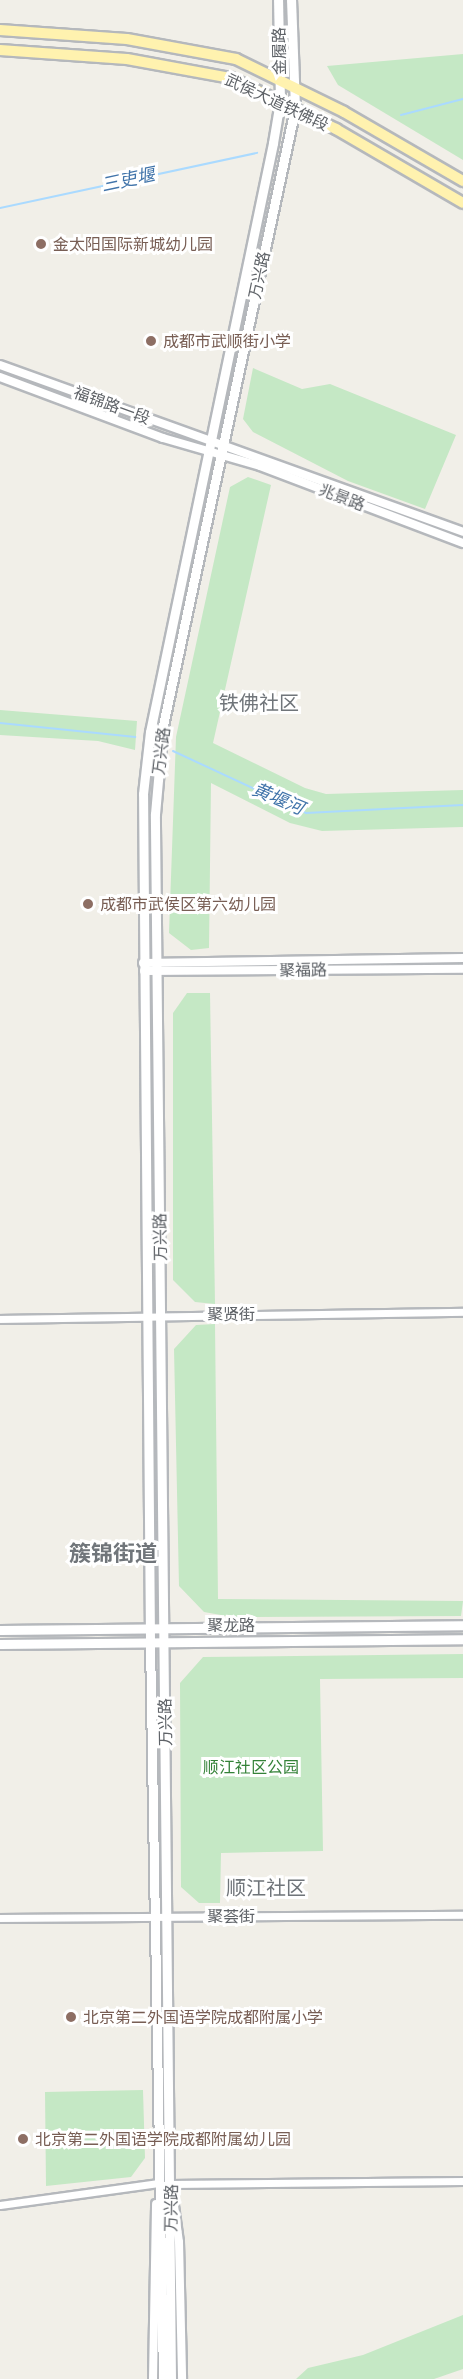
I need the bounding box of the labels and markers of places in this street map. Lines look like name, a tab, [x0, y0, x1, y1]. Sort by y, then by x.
place label: 金太阳国际新城幼儿园	[53, 234, 213, 254]
marker: 金太阳国际新城幼儿园	[34, 237, 48, 251]
place label: 成都市武顺街小学	[163, 331, 291, 351]
marker: 成都市武顺街小学	[144, 334, 158, 348]
place label: 成都市武侯区第六幼儿园	[100, 894, 276, 914]
marker: 成都市武侯区第六幼儿园	[81, 897, 95, 911]
place label: 北京第二外国语学院成都附属小学	[83, 2007, 323, 2027]
marker: 北京第二外国语学院成都附属小学	[64, 2010, 78, 2024]
place label: 北京第二外国语学院成都附属幼儿园	[35, 2129, 291, 2149]
marker: 北京第二外国语学院成都附属幼儿园	[16, 2132, 30, 2146]

